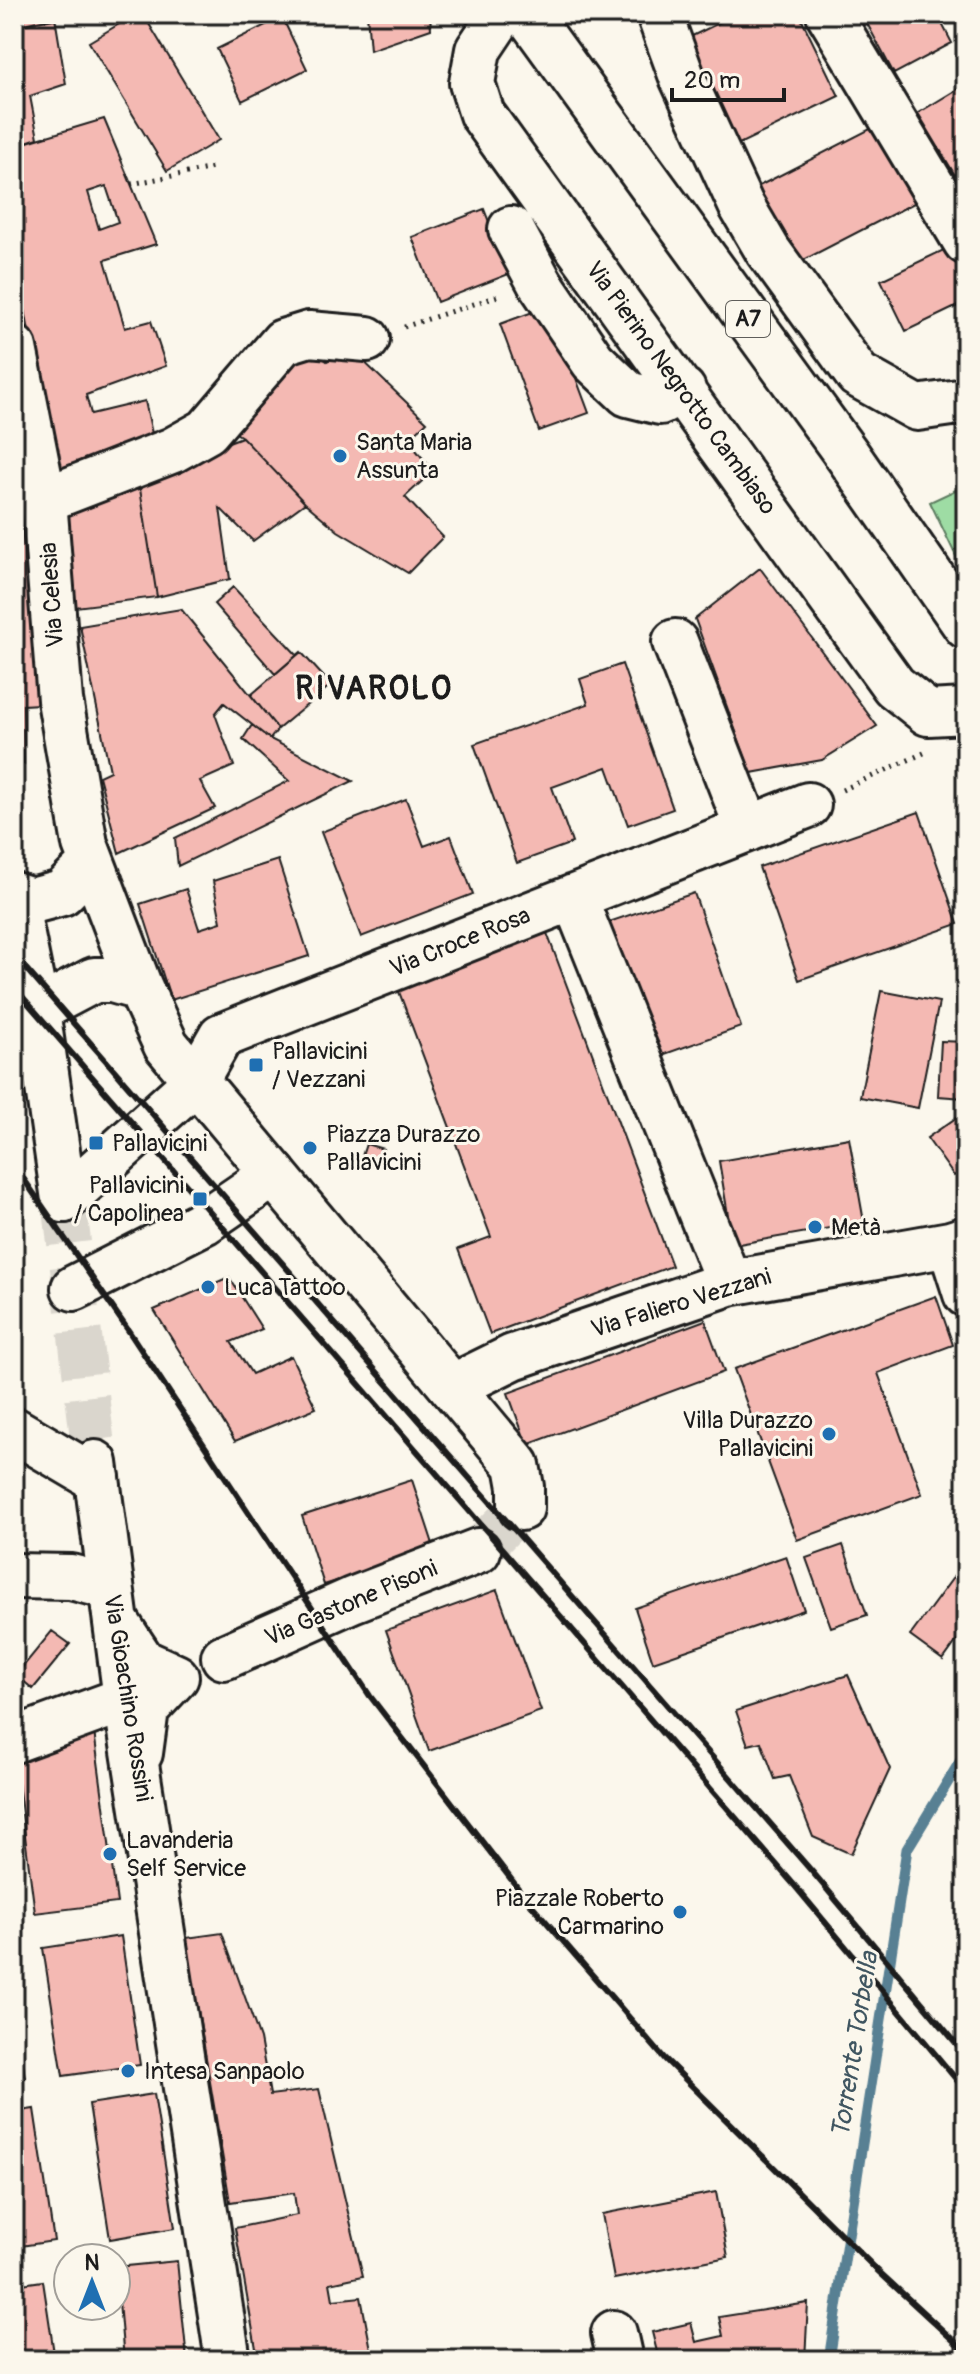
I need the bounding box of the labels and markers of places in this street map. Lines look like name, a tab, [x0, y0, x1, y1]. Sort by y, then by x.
place label: Santa Maria Assunta	[356, 428, 472, 485]
marker: Santa Maria Assunta	[331, 447, 349, 465]
place label: Pallavicini / Vezzani	[272, 1037, 367, 1094]
marker: Pallavicini / Vezzani	[247, 1056, 265, 1074]
place label: Piazza Durazzo Pallavicini	[326, 1120, 480, 1177]
place label: Pallavicini	[112, 1129, 207, 1158]
marker: Pallavicini	[87, 1134, 105, 1152]
marker: Piazza Durazzo Pallavicini	[301, 1139, 319, 1157]
place label: Pallavicini / Capolinea	[74, 1171, 184, 1228]
marker: Pallavicini / Capolinea	[191, 1190, 209, 1208]
place label: Metà	[831, 1213, 881, 1242]
marker: Metà	[806, 1218, 824, 1236]
place label: Luca Tattoo	[224, 1273, 346, 1302]
marker: Luca Tattoo	[199, 1278, 217, 1296]
place label: Villa Durazzo Pallavicini	[682, 1406, 813, 1463]
marker: Villa Durazzo Pallavicini	[820, 1425, 838, 1443]
place label: Lavanderia Self Service	[126, 1826, 246, 1883]
marker: Lavanderia Self Service	[101, 1845, 119, 1863]
place label: Piazzale Roberto Carmarino	[495, 1884, 664, 1941]
marker: Piazzale Roberto Carmarino	[671, 1903, 689, 1921]
place label: Intesa Sanpaolo	[144, 2057, 305, 2086]
marker: Intesa Sanpaolo	[119, 2062, 137, 2080]

